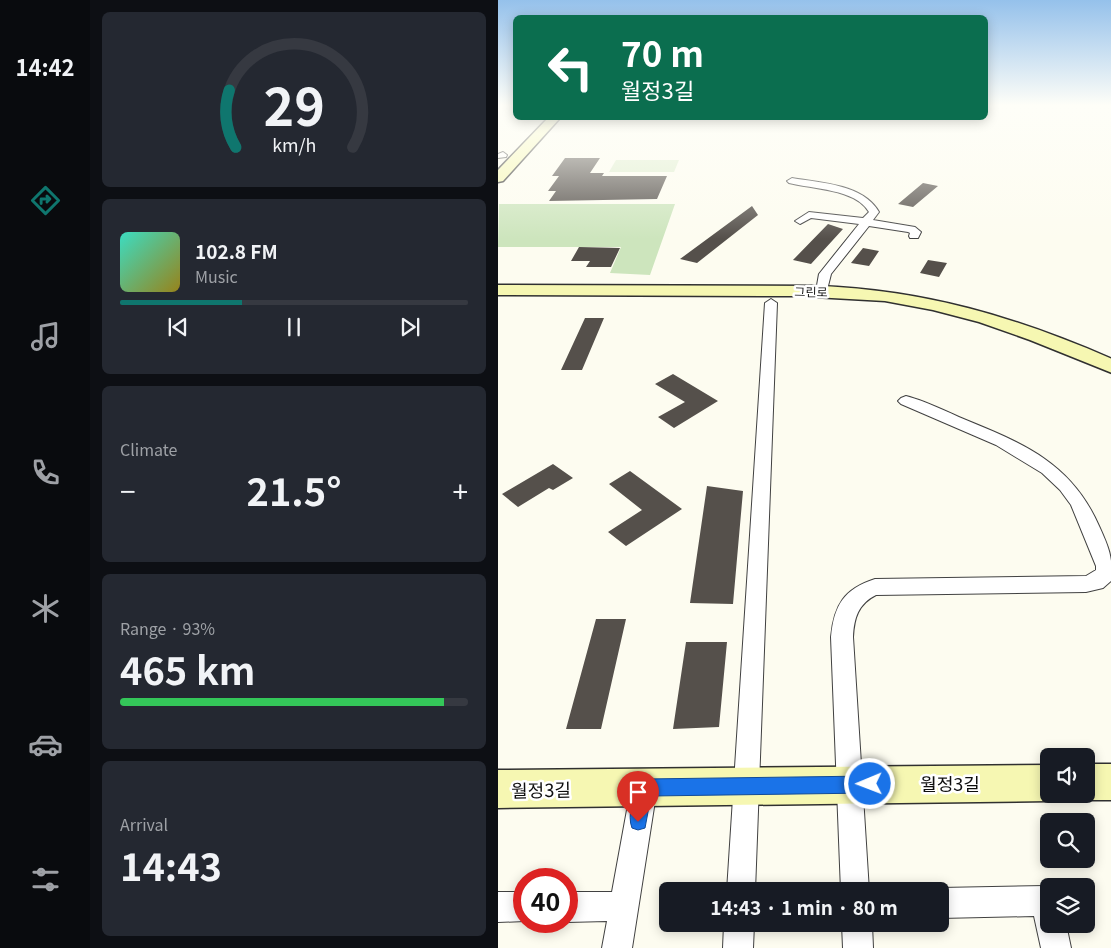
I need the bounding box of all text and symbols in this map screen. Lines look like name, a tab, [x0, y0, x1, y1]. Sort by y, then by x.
text: 70 m	[621, 26, 704, 77]
icon: left	[538, 35, 603, 100]
text: 14:42	[15, 50, 75, 82]
text: 29	[263, 66, 325, 141]
text: 월정3길	[621, 73, 694, 105]
text: km/h	[272, 131, 316, 157]
icon: directions	[28, 183, 63, 218]
text: 102.8 FM	[195, 237, 278, 264]
text: Music	[195, 264, 238, 288]
street label: 그린로	[794, 282, 828, 300]
icon: previous	[164, 313, 192, 341]
icon: pause	[280, 313, 308, 341]
icon: next	[396, 313, 424, 341]
icon: music	[28, 319, 63, 354]
text: Climate	[120, 437, 177, 461]
icon: phone	[28, 455, 63, 490]
text: 21.5°	[247, 462, 341, 517]
text: −	[120, 470, 136, 510]
text: +	[452, 470, 468, 510]
icon: climate	[28, 591, 63, 626]
text: Range · 93%	[120, 616, 215, 640]
text: 465 km	[120, 641, 255, 696]
icon: car	[28, 727, 63, 762]
map controls	[1040, 748, 1095, 933]
button: sound	[1040, 748, 1095, 803]
position arrow	[843, 757, 895, 809]
street label: 월정3길	[920, 770, 980, 796]
pin	[617, 771, 659, 822]
street label: 월정3길	[511, 775, 571, 803]
icon: arrive	[624, 778, 652, 806]
text: Arrival	[120, 812, 168, 836]
button: search	[1040, 813, 1095, 868]
text: 14:43	[120, 837, 222, 892]
icon: filters	[28, 862, 63, 897]
speed limit sign: 40	[513, 868, 578, 933]
button: layers	[1040, 878, 1095, 933]
text: 14:43 · 1 min · 80 m	[710, 893, 898, 920]

